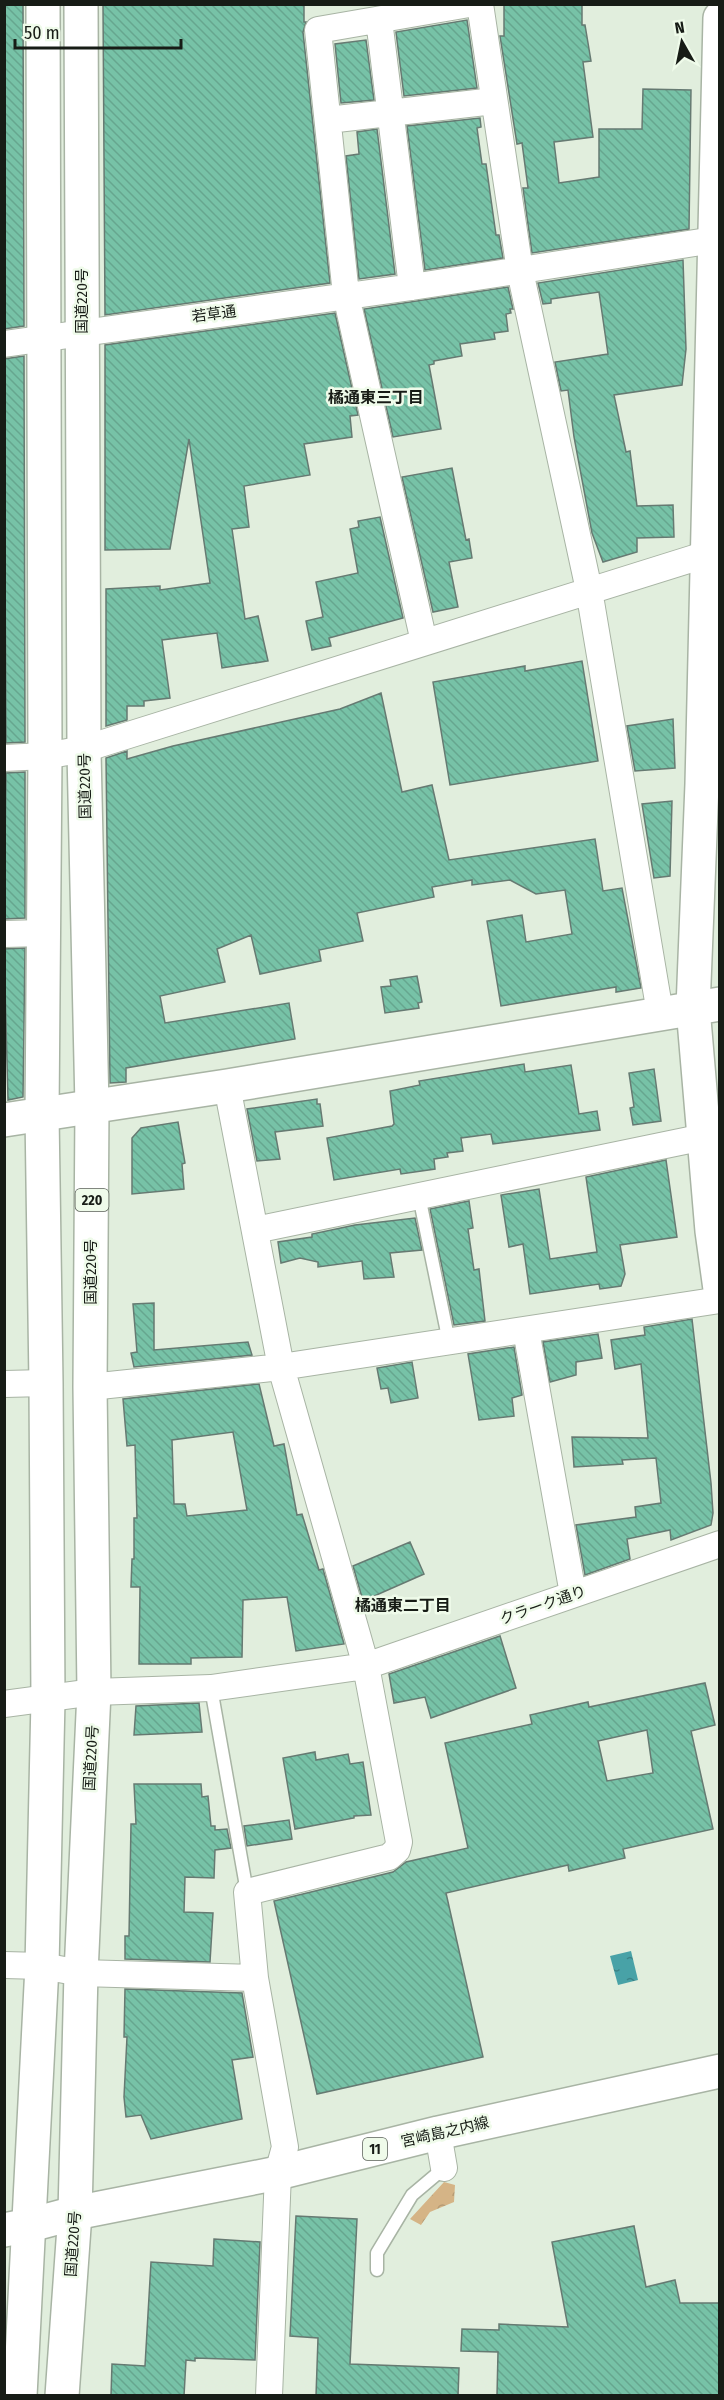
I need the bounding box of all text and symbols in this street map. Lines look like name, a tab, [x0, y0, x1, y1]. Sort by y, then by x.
scale bar	[15, 12, 182, 50]
north arrow	[652, 12, 712, 72]
text: N	[674, 18, 686, 38]
text: 50 m	[24, 22, 60, 44]
street label: 国道220号	[73, 268, 91, 334]
street label: 若草通	[190, 302, 238, 326]
district label: 橘通東三丁目	[328, 388, 424, 407]
street label: 国道220号	[75, 753, 95, 819]
road number: 220	[76, 1189, 109, 1211]
street label: 国道220号	[82, 1239, 100, 1305]
street label: クラーク通り	[498, 1582, 588, 1628]
district label: 橘通東二丁目	[355, 1596, 451, 1615]
street label: 国道220号	[80, 1725, 102, 1791]
street label: 宮崎島之内線	[399, 2113, 491, 2151]
road number: 11	[363, 2138, 387, 2160]
street label: 国道220号	[62, 2210, 84, 2278]

